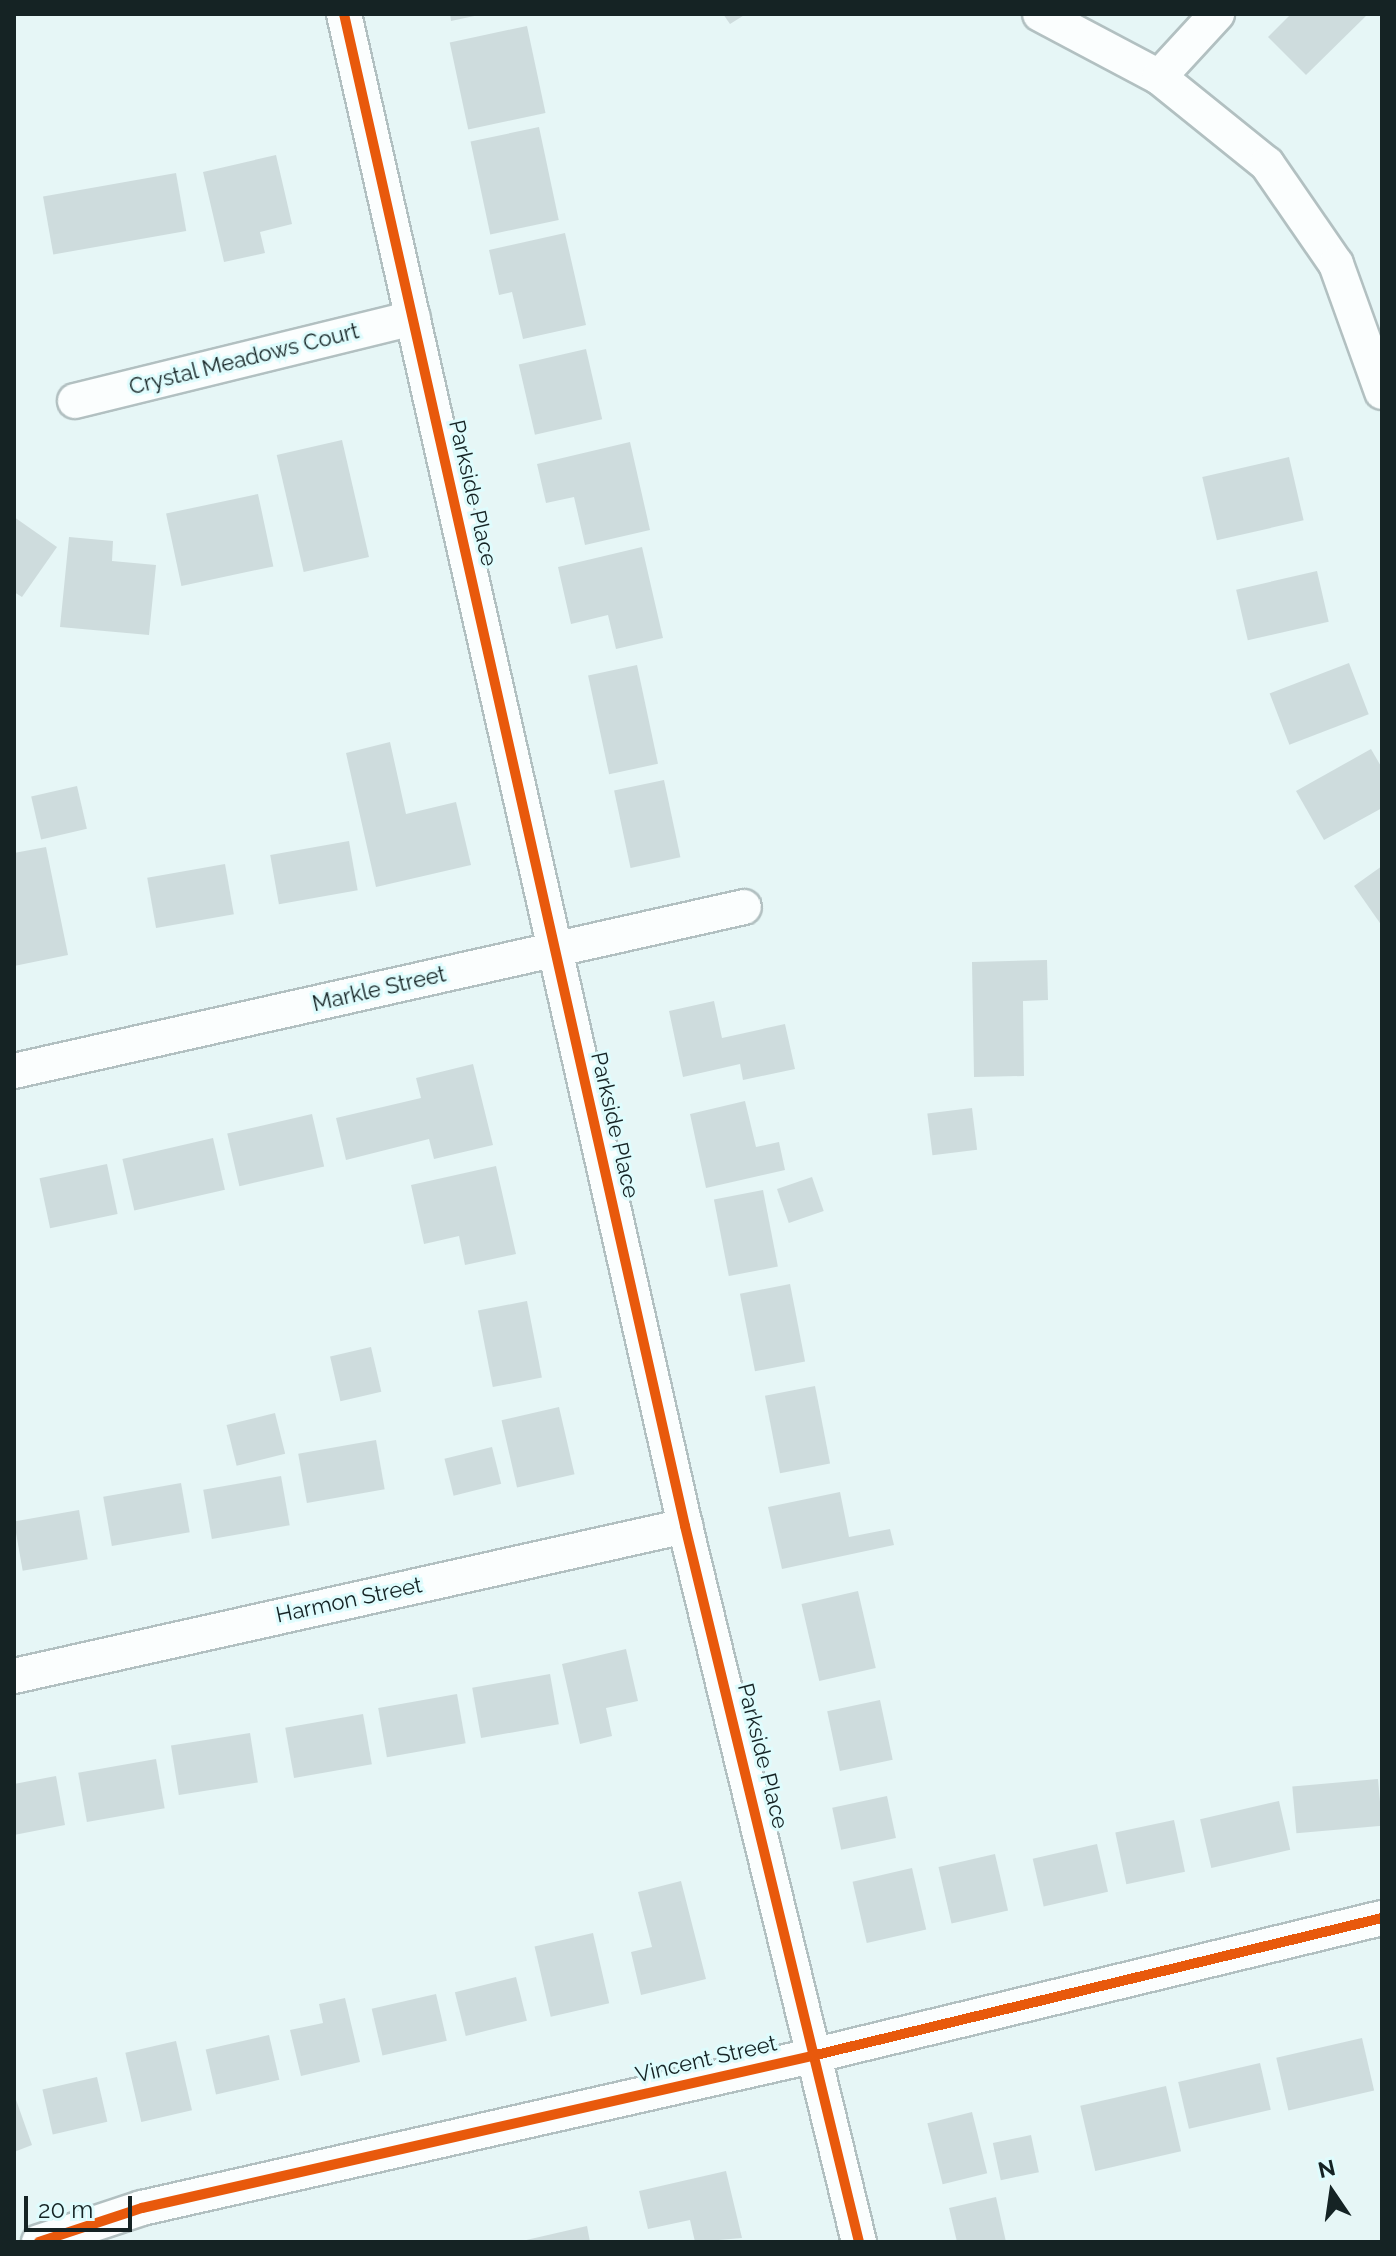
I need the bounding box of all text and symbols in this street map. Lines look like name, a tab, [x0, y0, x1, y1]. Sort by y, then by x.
street label: Crystal Meadows Court	[126, 318, 362, 400]
street label: Parkside Place	[443, 417, 503, 569]
street label: Markle Street	[310, 961, 448, 1017]
street label: Parkside Place	[585, 1049, 645, 1201]
street label: Harmon Street	[274, 1572, 424, 1628]
street label: Parkside Place	[732, 1680, 794, 1832]
street label: Vincent Street	[633, 2030, 779, 2088]
north arrow	[1292, 2152, 1372, 2232]
text: N	[1315, 2154, 1338, 2183]
scale bar	[28, 2180, 136, 2230]
text: 20 m	[38, 2195, 93, 2224]

